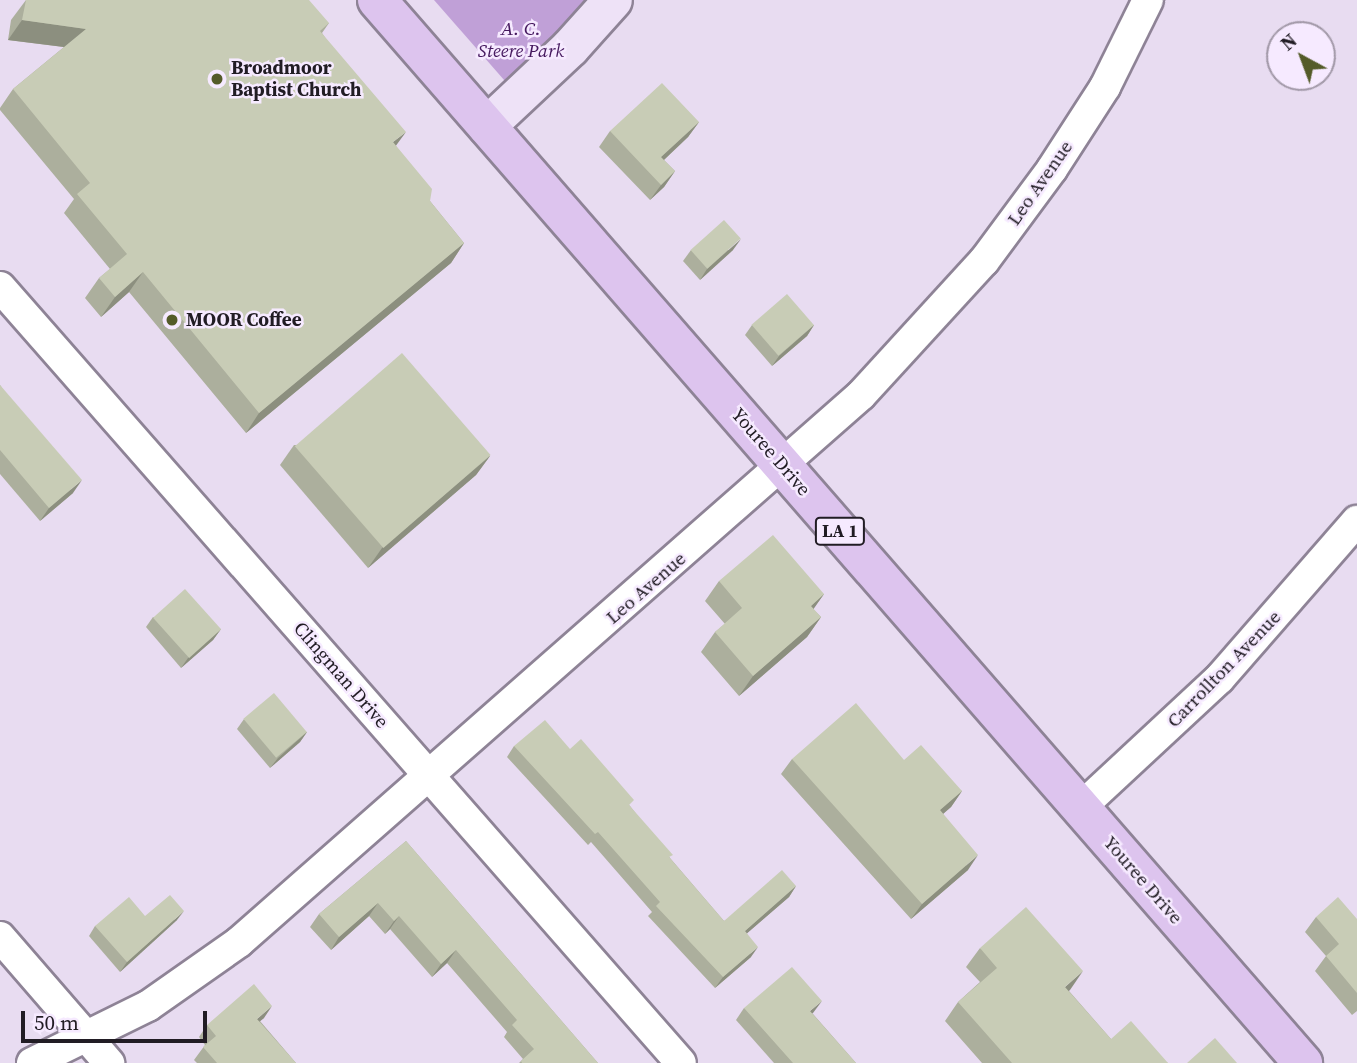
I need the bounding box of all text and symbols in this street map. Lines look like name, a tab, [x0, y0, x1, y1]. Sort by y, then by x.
park label: A. C. Steere Park	[478, 18, 564, 62]
north arrow	[1266, 21, 1336, 91]
text: N	[1275, 27, 1302, 56]
place label: Broadmoor Baptist Church	[231, 57, 361, 101]
marker: Broadmoor Baptist Church	[209, 71, 225, 87]
street label: Leo Avenue	[1002, 136, 1078, 230]
place label: MOOR Coffee	[186, 309, 302, 331]
marker: MOOR Coffee	[164, 312, 180, 328]
street label: Youree Drive	[727, 403, 815, 501]
road number: LA 1	[814, 516, 866, 546]
street label: Leo Avenue	[601, 547, 691, 629]
street label: Carrollton Avenue	[1162, 606, 1286, 732]
street label: Clingman Drive	[289, 617, 393, 733]
street label: Youree Drive	[1099, 831, 1187, 929]
scale bar	[24, 996, 210, 1040]
text: 50 m	[34, 1008, 79, 1037]

